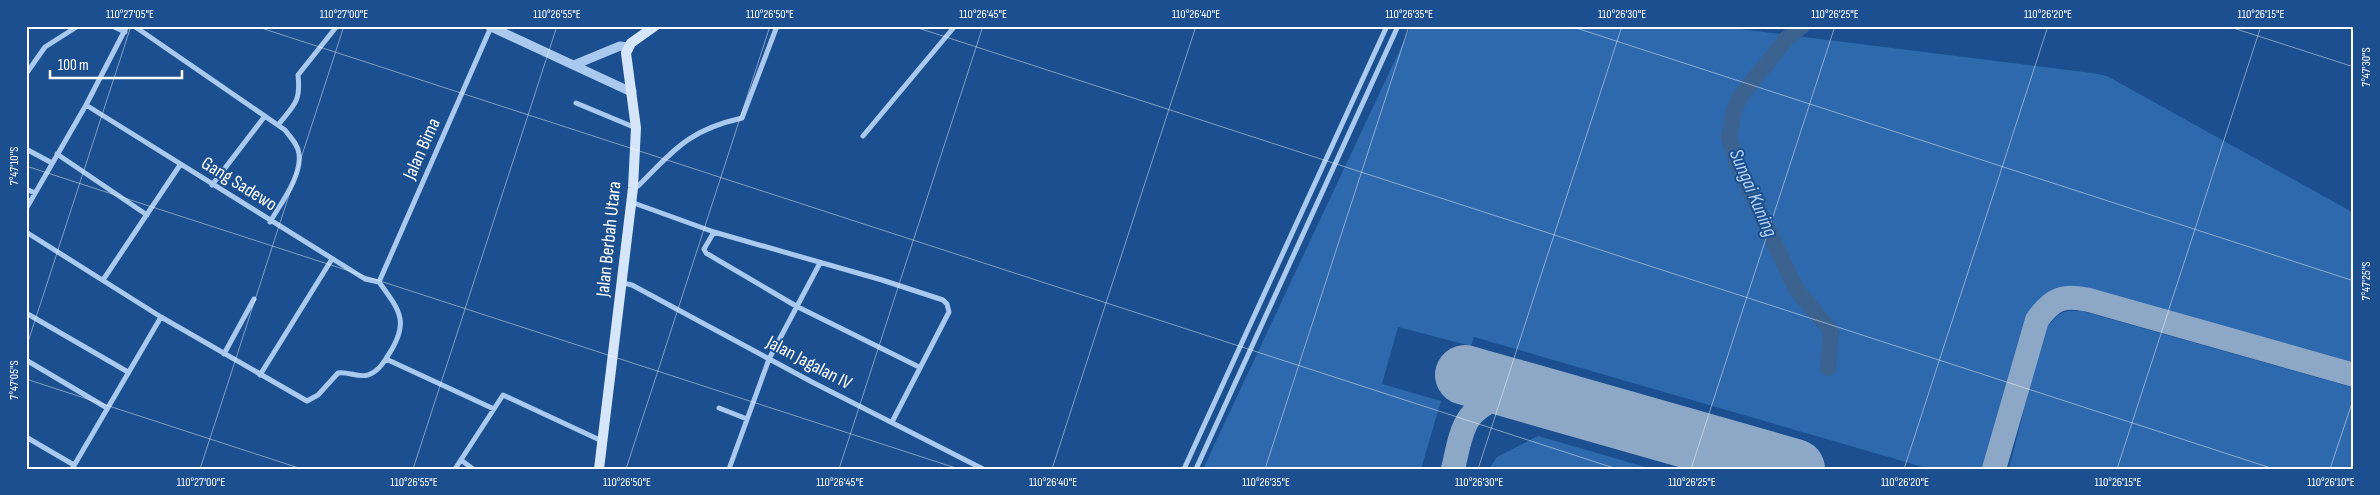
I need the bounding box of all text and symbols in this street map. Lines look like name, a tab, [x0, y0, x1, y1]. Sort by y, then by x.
text: 110°27'05"E	[106, 7, 154, 22]
text: 110°27'00"E	[320, 7, 368, 22]
text: 110°26'55"E	[533, 7, 581, 22]
text: 110°26'50"E	[746, 7, 794, 22]
text: 110°26'45"E	[959, 7, 1007, 22]
text: 110°26'40"E	[1172, 7, 1220, 22]
text: 110°26'35"E	[1385, 7, 1433, 22]
text: 110°26'30"E	[1598, 7, 1646, 22]
text: 110°26'25"E	[1811, 7, 1859, 22]
text: 110°26'20"E	[2024, 7, 2072, 22]
text: 110°26'15"E	[2238, 7, 2284, 22]
text: 7°47'30"S	[2359, 47, 2374, 87]
scale bar	[50, 48, 182, 80]
text: 100 m	[58, 56, 89, 75]
street label: Jalan Bima	[398, 115, 446, 184]
water label: Sungai Kuning	[1724, 145, 1782, 241]
text: 7°47'10"S	[7, 147, 22, 185]
street label: Gang Sadewo	[197, 152, 281, 216]
street label: Jalan Berbah Utara	[591, 180, 626, 299]
text: 7°47'25"S	[2359, 262, 2374, 300]
street label: Jalan Jagalan IV	[761, 330, 856, 395]
text: 7°47'05"S	[7, 360, 22, 400]
text: 110°27'00"E	[177, 475, 225, 490]
text: 110°26'55"E	[390, 475, 438, 490]
text: 110°26'50"E	[603, 475, 651, 490]
text: 110°26'45"E	[816, 475, 864, 490]
text: 110°26'40"E	[1029, 475, 1077, 490]
text: 110°26'35"E	[1242, 475, 1290, 490]
text: 110°26'30"E	[1455, 475, 1503, 490]
text: 110°26'25"E	[1668, 475, 1716, 490]
text: 110°26'20"E	[1881, 475, 1929, 490]
text: 110°26'15"E	[2095, 475, 2141, 490]
text: 110°26'10"E	[2307, 475, 2355, 490]

